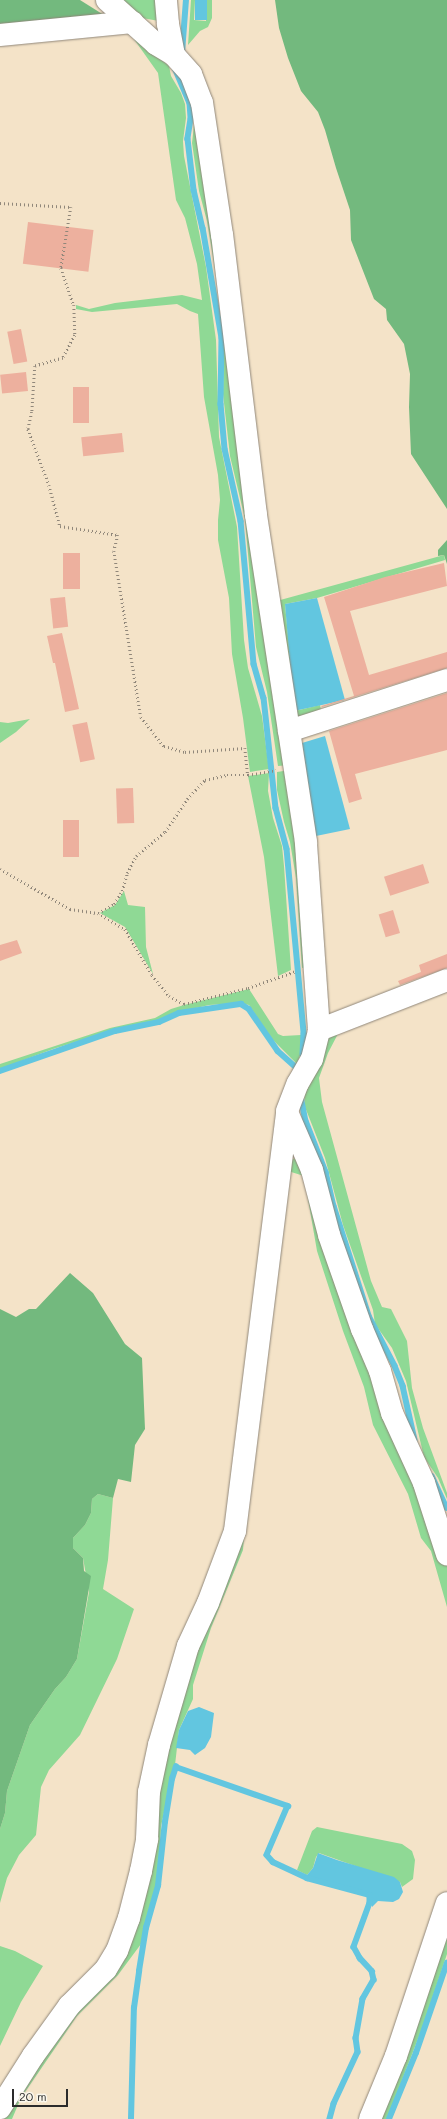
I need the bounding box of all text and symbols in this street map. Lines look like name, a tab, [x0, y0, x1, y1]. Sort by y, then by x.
scale bar	[14, 2081, 70, 2107]
text: 20 m	[19, 2088, 47, 2104]

